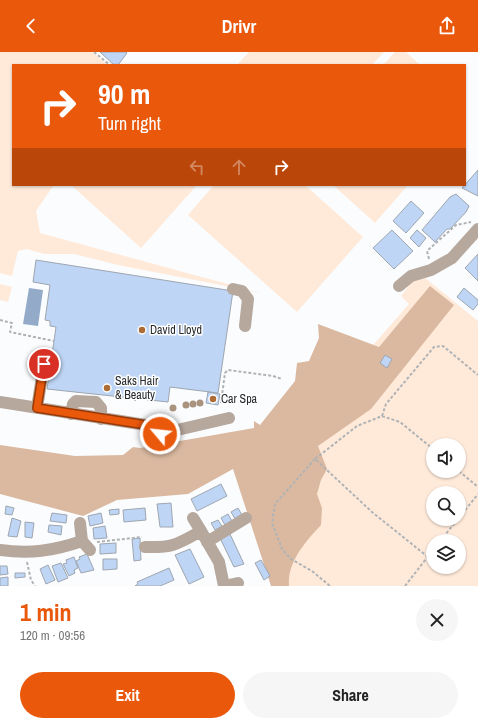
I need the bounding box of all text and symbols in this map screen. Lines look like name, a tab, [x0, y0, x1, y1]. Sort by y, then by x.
text: Drivr	[222, 14, 256, 39]
icon: back	[20, 15, 42, 37]
icon: share	[436, 15, 458, 37]
text: 90 m	[98, 75, 150, 113]
icon: right	[32, 80, 84, 132]
text: Turn right	[98, 111, 161, 136]
icon: left	[186, 156, 208, 178]
icon: ahead	[228, 156, 250, 178]
icon: right	[270, 156, 292, 178]
place label: David Lloyd	[150, 322, 202, 338]
marker: David Lloyd	[137, 325, 147, 335]
pin	[27, 347, 61, 381]
icon: arrive	[33, 353, 55, 375]
place label: Saks Hair & Beauty	[115, 373, 159, 403]
marker: Saks Hair & Beauty	[102, 383, 112, 393]
place label: Car Spa	[221, 391, 258, 407]
marker: Car Spa	[208, 394, 218, 404]
position arrow	[139, 413, 181, 455]
map controls	[426, 438, 466, 574]
button: sound	[426, 438, 466, 478]
button: search	[426, 486, 466, 526]
button: layers	[426, 534, 466, 574]
text: 1 min	[20, 596, 71, 628]
button: close	[416, 599, 458, 641]
text: 120 m · 09:56	[20, 627, 85, 644]
button: Exit	[20, 672, 235, 718]
button: Share	[243, 672, 458, 718]

